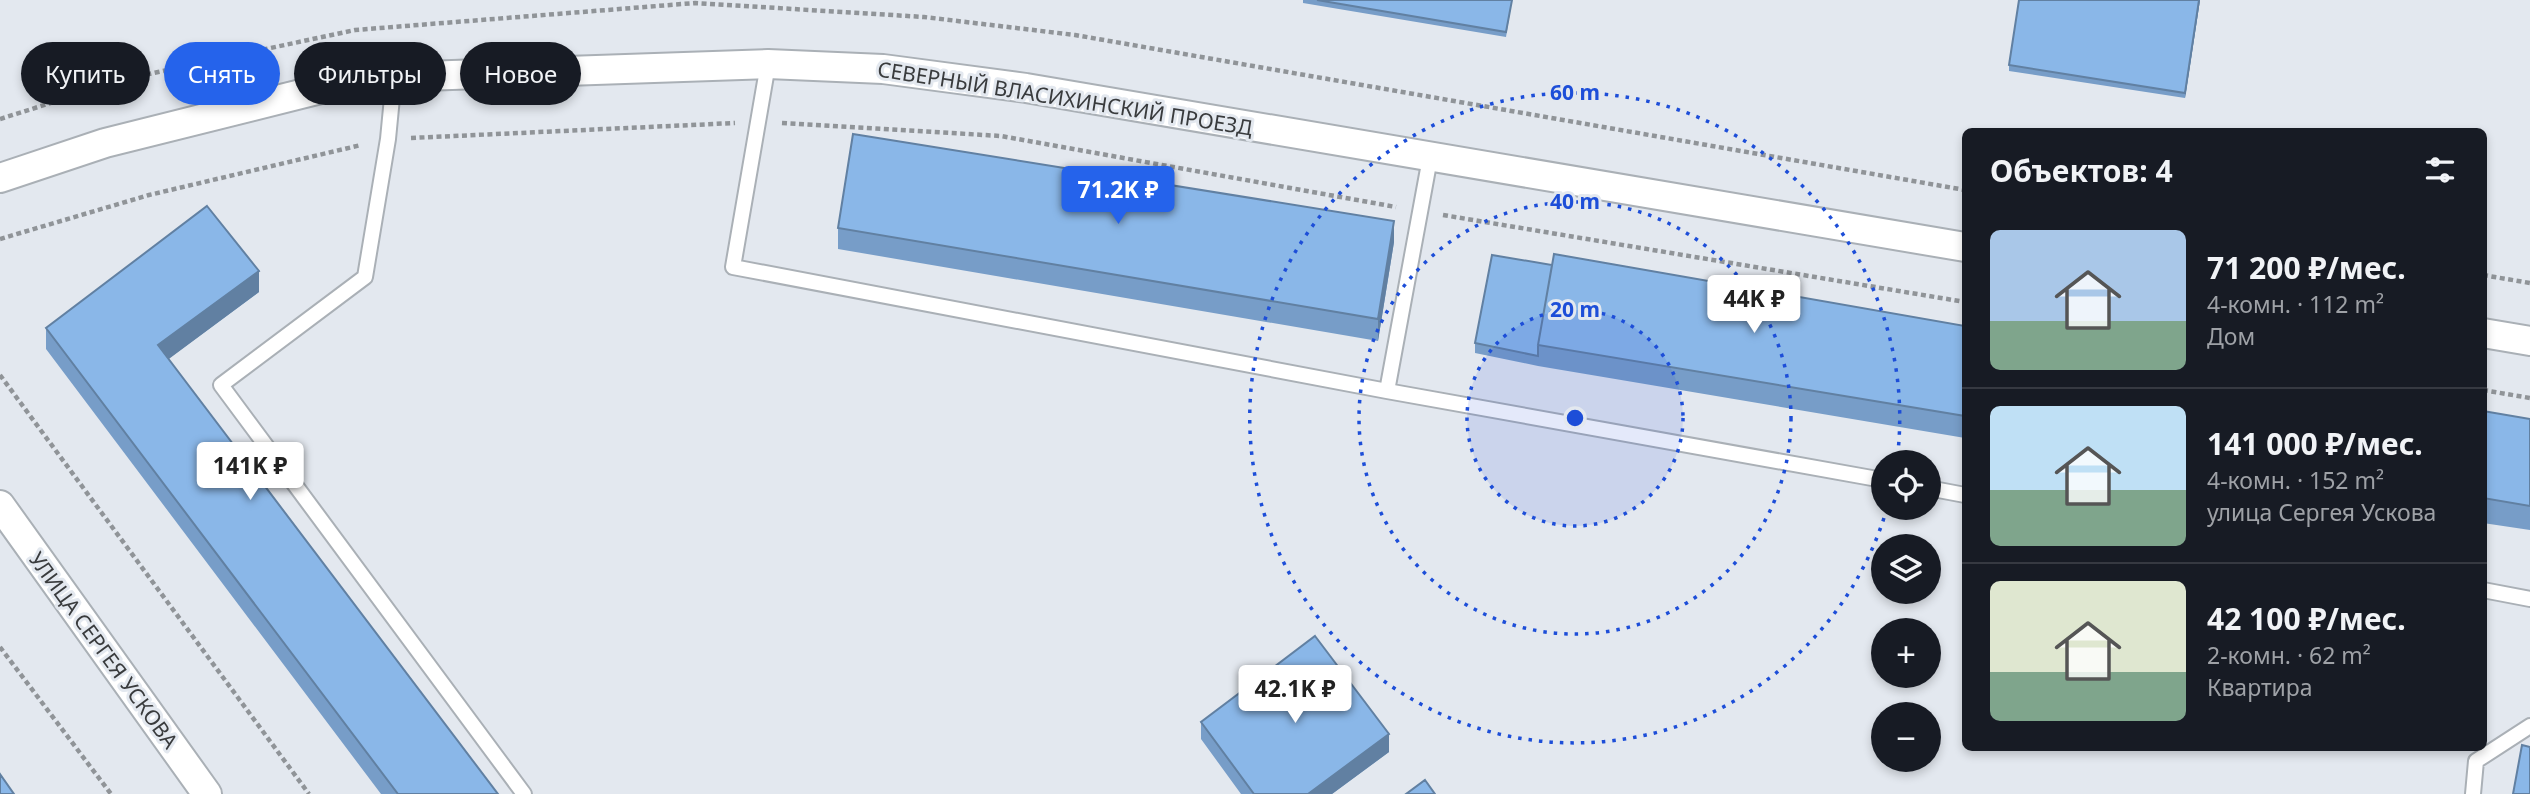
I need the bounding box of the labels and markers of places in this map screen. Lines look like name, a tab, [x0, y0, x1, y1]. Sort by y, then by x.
pin: 71.2K ₽	[1053, 166, 1183, 226]
pin: 44K ₽	[1705, 276, 1803, 335]
centre of rings	[1563, 406, 1587, 430]
pin: 141K ₽	[193, 442, 307, 502]
pin: 42.1K ₽	[1230, 666, 1360, 725]

